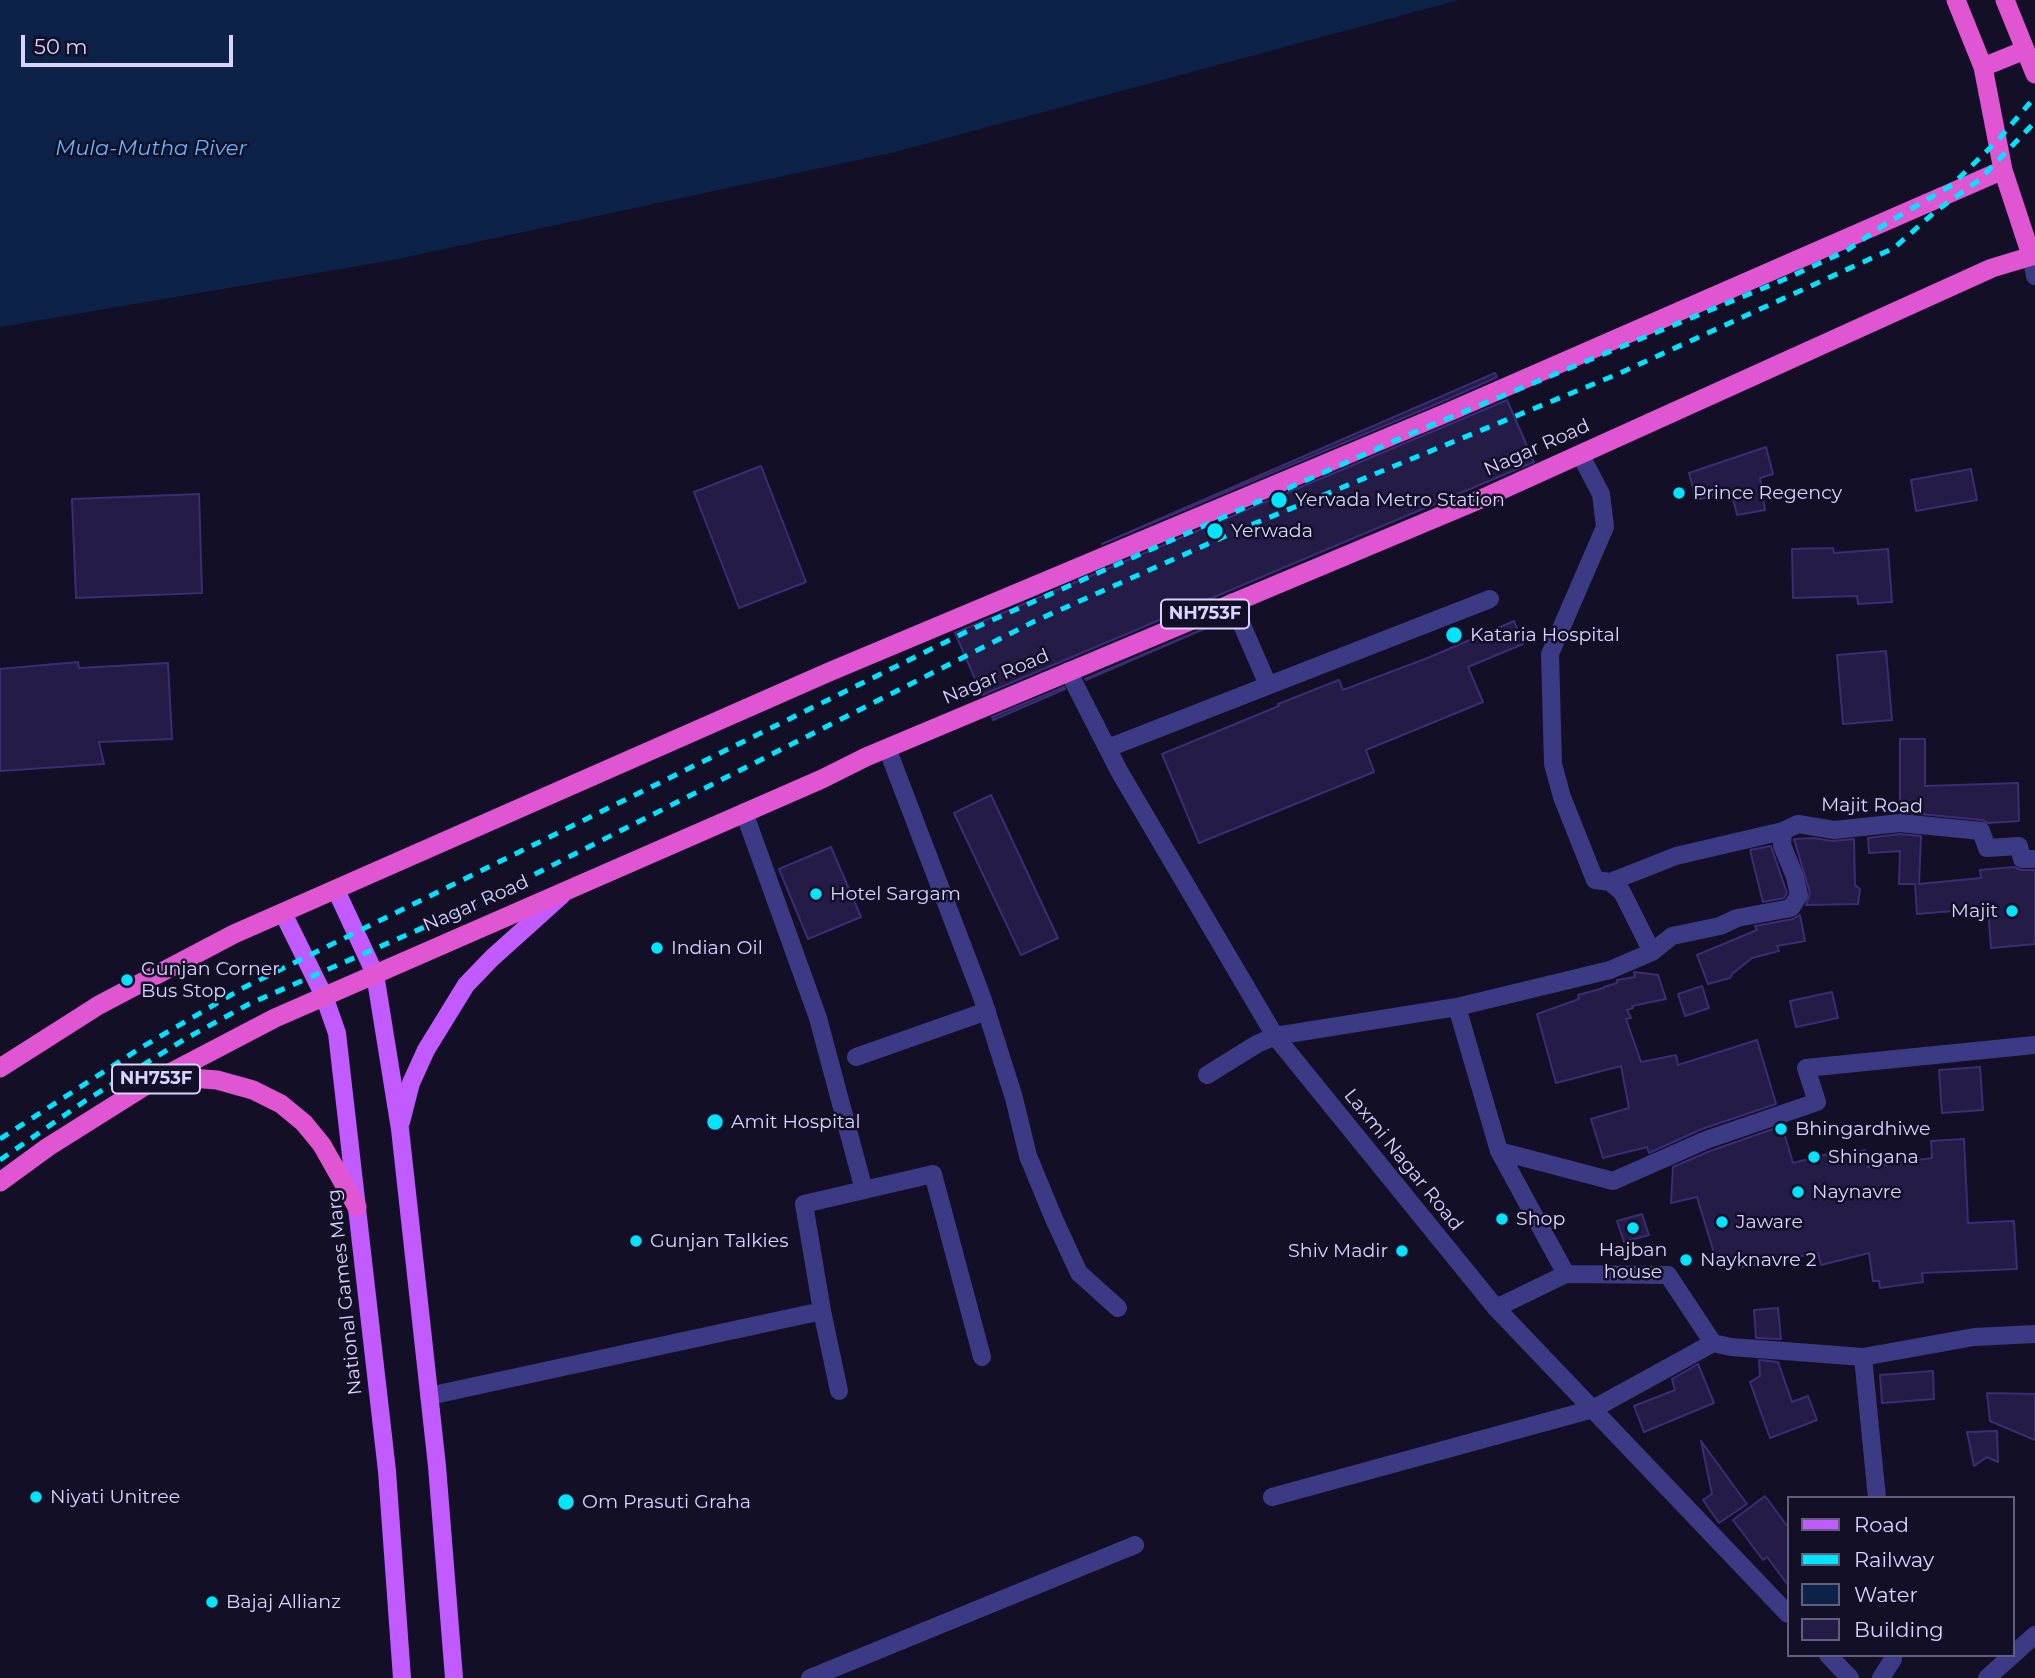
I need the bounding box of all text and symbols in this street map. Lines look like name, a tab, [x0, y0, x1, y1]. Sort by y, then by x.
scale bar	[24, 21, 236, 65]
text: 50 m	[34, 34, 88, 59]
water label: Mula-Mutha River	[55, 136, 247, 162]
street label: Nagar Road	[1481, 415, 1593, 481]
place label: Prince Regency	[1693, 482, 1842, 504]
marker: Prince Regency	[1671, 485, 1687, 501]
place label: Yervada Metro Station	[1295, 489, 1505, 511]
marker: Yervada Metro Station	[1269, 490, 1289, 510]
place label: Yerwada	[1231, 520, 1313, 542]
marker: Yerwada	[1205, 521, 1225, 541]
road number: NH753F	[1161, 600, 1249, 628]
place label: Kataria Hospital	[1470, 624, 1620, 646]
marker: Kataria Hospital	[1444, 625, 1464, 645]
street label: Nagar Road	[939, 644, 1053, 710]
street label: Majit Road	[1821, 794, 1923, 818]
street label: Nagar Road	[420, 871, 532, 937]
place label: Hotel Sargam	[830, 883, 961, 905]
marker: Hotel Sargam	[808, 886, 824, 902]
place label: Majit	[1951, 900, 1998, 922]
marker: Majit	[2004, 903, 2020, 919]
place label: Indian Oil	[671, 937, 763, 959]
marker: Indian Oil	[649, 940, 665, 956]
place label: Gunjan Corner Bus Stop	[141, 958, 280, 1002]
marker: Gunjan Corner Bus Stop	[119, 972, 135, 988]
road number: NH753F	[112, 1064, 200, 1094]
street label: Laxmi Nagar Road	[1339, 1084, 1467, 1236]
place label: Amit Hospital	[731, 1111, 861, 1133]
marker: Amit Hospital	[705, 1112, 725, 1132]
place label: Bhingardhiwe	[1795, 1118, 1930, 1140]
marker: Bhingardhiwe	[1773, 1121, 1789, 1137]
place label: Shingana	[1828, 1146, 1919, 1168]
marker: Shingana	[1806, 1149, 1822, 1165]
place label: Naynavre	[1812, 1181, 1902, 1203]
marker: Naynavre	[1790, 1184, 1806, 1200]
street label: National Games Marg	[323, 1188, 367, 1396]
place label: Shop	[1516, 1208, 1565, 1230]
marker: Shop	[1494, 1211, 1510, 1227]
place label: Jaware	[1736, 1211, 1803, 1233]
marker: Jaware	[1714, 1214, 1730, 1230]
marker: Hajban house	[1625, 1220, 1641, 1236]
place label: Gunjan Talkies	[650, 1230, 788, 1252]
marker: Gunjan Talkies	[628, 1233, 644, 1249]
place label: Hajban house	[1599, 1239, 1667, 1283]
place label: Shiv Madir	[1288, 1240, 1388, 1262]
marker: Shiv Madir	[1394, 1243, 1410, 1259]
place label: Nayknavre 2	[1700, 1249, 1817, 1271]
marker: Nayknavre 2	[1678, 1252, 1694, 1268]
place label: Niyati Unitree	[50, 1486, 180, 1508]
marker: Niyati Unitree	[28, 1489, 44, 1505]
place label: Om Prasuti Graha	[582, 1491, 751, 1513]
marker: Om Prasuti Graha	[556, 1492, 576, 1512]
legend	[1786, 1496, 2014, 1657]
text: Road	[1854, 1512, 1909, 1537]
text: Railway	[1854, 1547, 1934, 1572]
text: Water	[1854, 1582, 1918, 1607]
place label: Bajaj Allianz	[226, 1591, 341, 1613]
marker: Bajaj Allianz	[204, 1594, 220, 1610]
text: Building	[1854, 1617, 1944, 1642]

